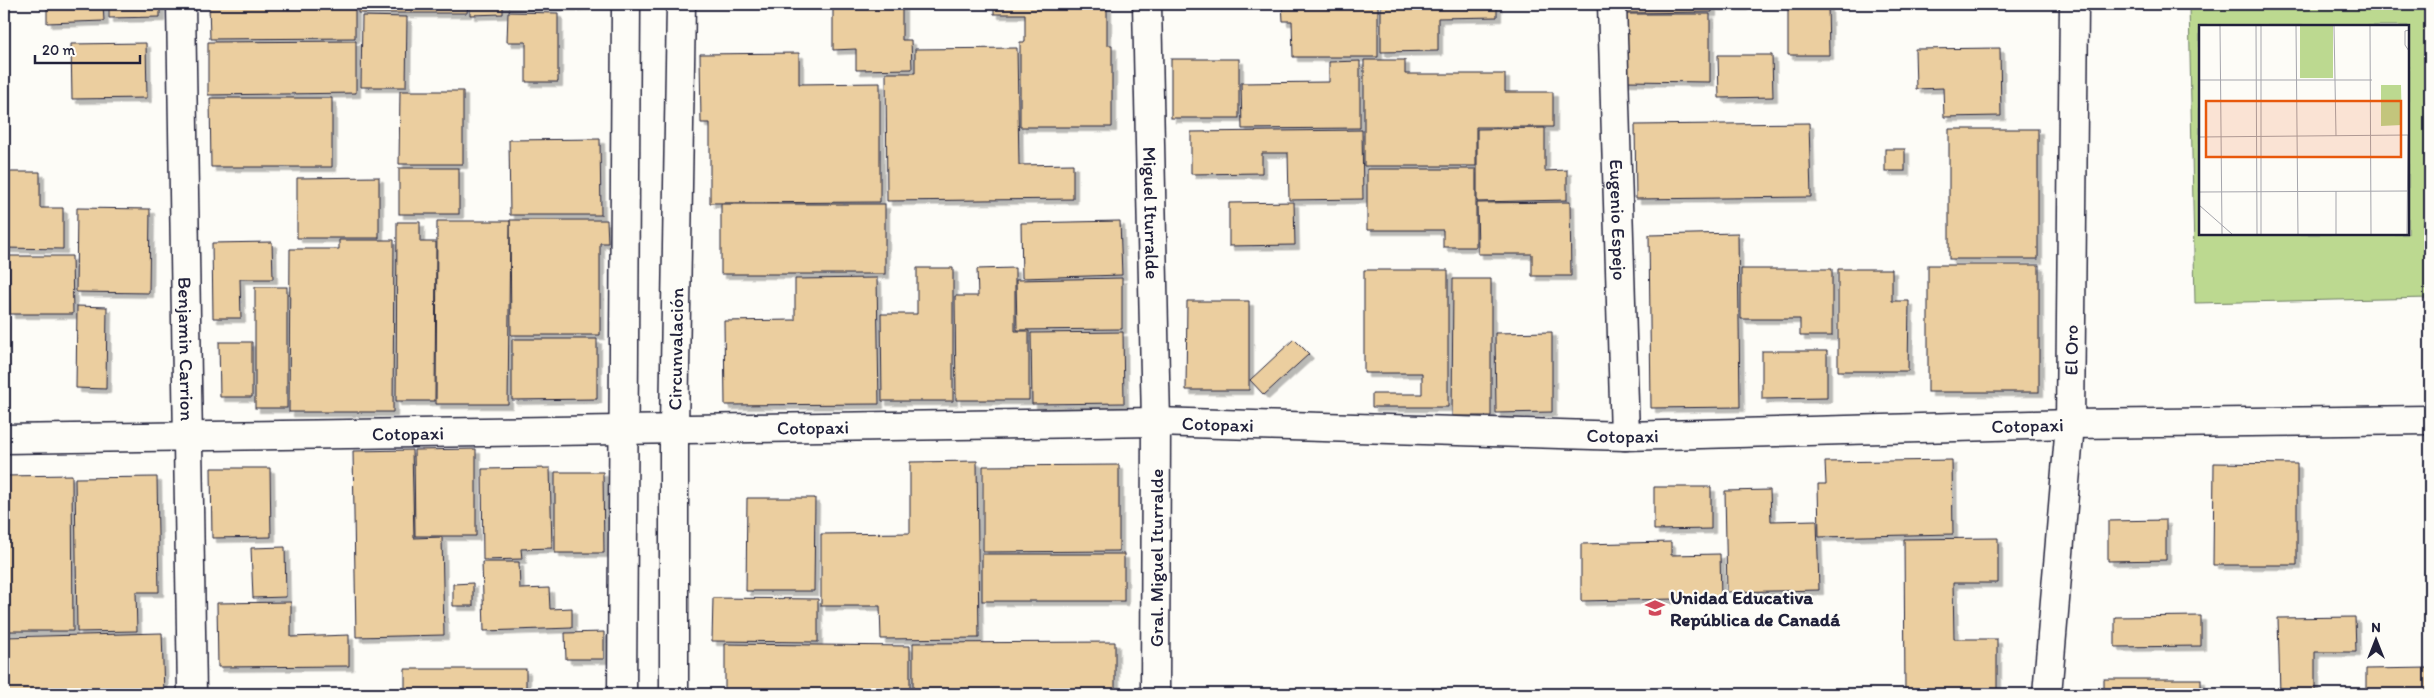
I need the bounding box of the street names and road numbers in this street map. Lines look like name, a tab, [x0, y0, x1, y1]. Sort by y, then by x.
street label: Miguel Iturralde	[1139, 146, 1164, 280]
street label: Eugenio Espejo	[1605, 159, 1632, 281]
street label: Benjamin Carrion	[174, 277, 199, 421]
street label: Circunvalación	[663, 287, 688, 411]
street label: El Oro	[2059, 324, 2082, 375]
street label: Cotopaxi	[1181, 411, 1254, 436]
street label: Cotopaxi	[1991, 413, 2064, 438]
street label: Cotopaxi	[777, 415, 849, 439]
street label: Cotopaxi	[372, 421, 444, 445]
street label: Cotopaxi	[1586, 423, 1659, 448]
street label: Gral. Miguel Iturralde	[1145, 469, 1168, 647]

